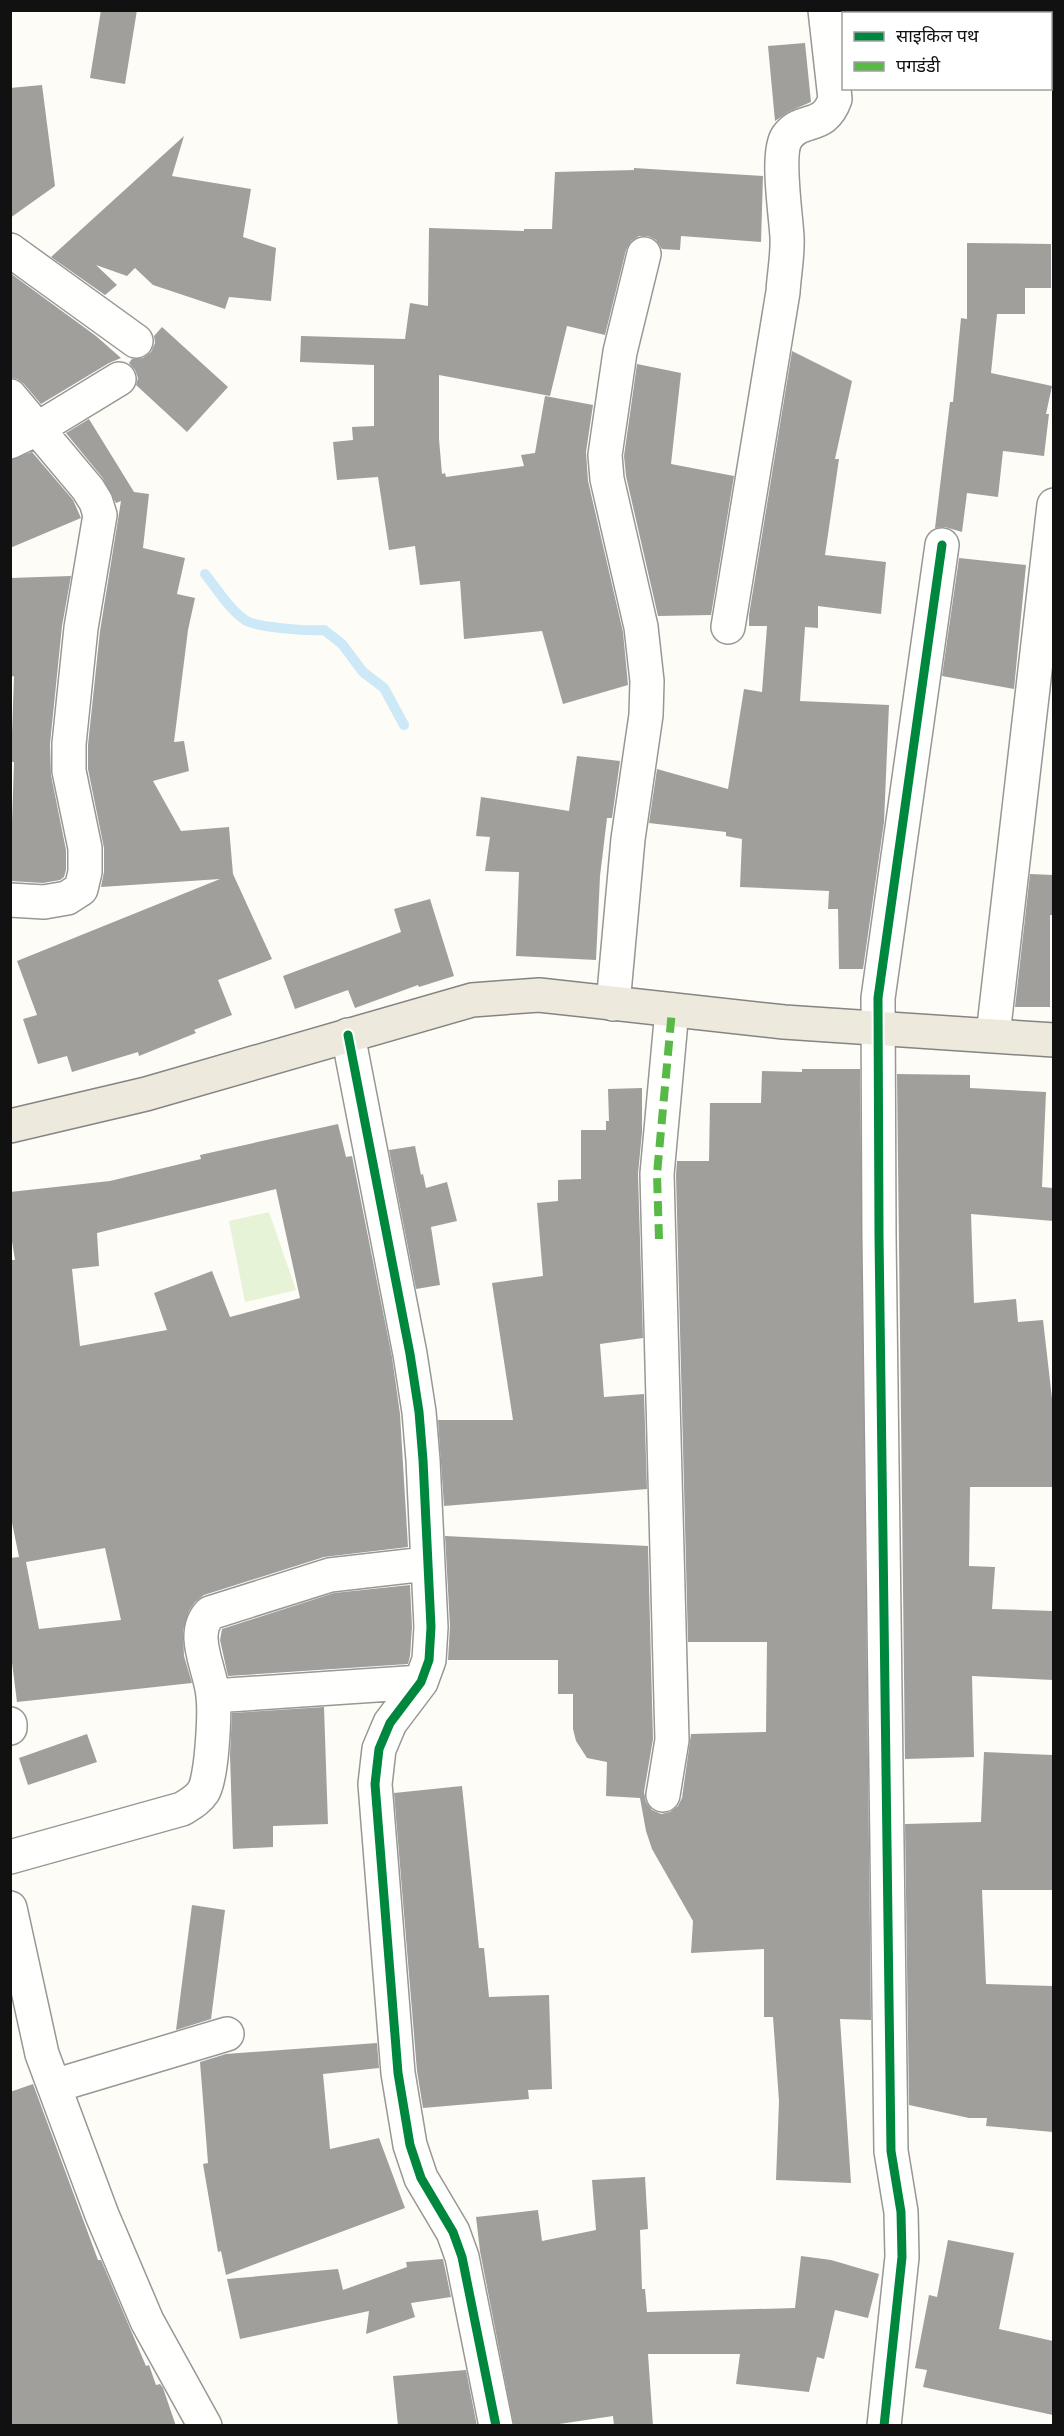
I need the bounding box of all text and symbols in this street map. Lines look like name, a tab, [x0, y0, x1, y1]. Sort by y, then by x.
legend	[842, 12, 1052, 90]
text: साइकिल पथ	[896, 23, 979, 47]
text: पगडंडी	[896, 53, 941, 77]

